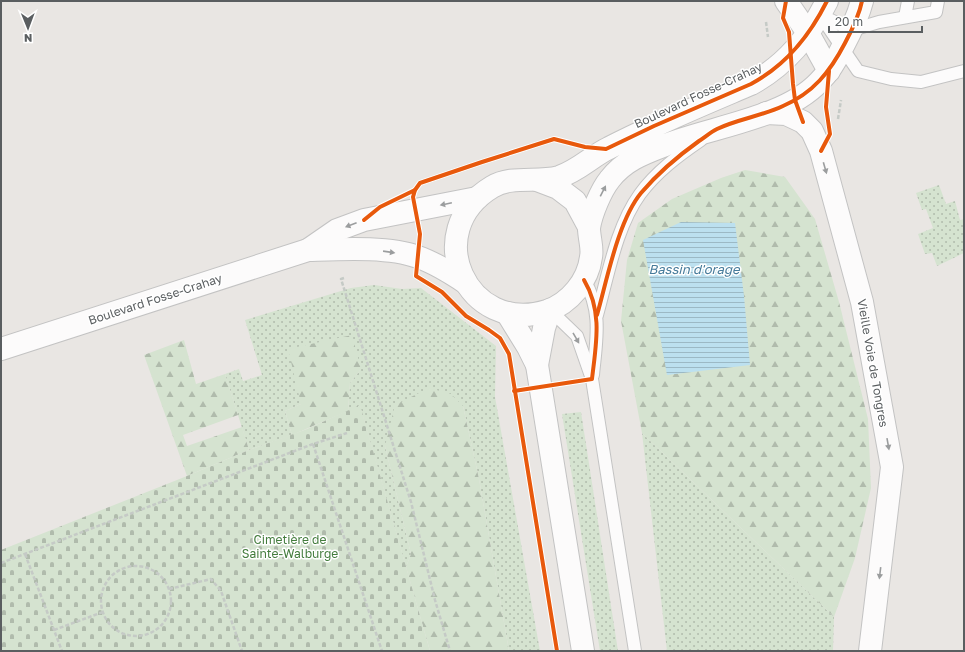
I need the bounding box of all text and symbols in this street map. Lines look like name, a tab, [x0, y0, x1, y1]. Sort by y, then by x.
north arrow	[8, 8, 48, 48]
scale bar	[829, 8, 922, 34]
text: 20 m	[835, 14, 863, 29]
text: N	[24, 32, 32, 45]
street label: Boulevard Fosse-Crahay	[632, 59, 765, 131]
one-way arrow	[822, 162, 828, 174]
one-way arrow	[600, 185, 606, 197]
one-way arrow	[440, 201, 452, 207]
one-way arrow	[344, 223, 356, 229]
one-way arrow	[383, 248, 395, 255]
water label: Bassin d'orage	[649, 261, 741, 277]
street label: Boulevard Fosse-Crahay	[86, 270, 224, 328]
street label: Vieille Voie de Tongres	[854, 298, 892, 428]
one-way arrow	[573, 332, 580, 344]
one-way arrow	[885, 438, 891, 450]
park label: Cimetière de Sainte-Walburge	[242, 532, 338, 561]
one-way arrow	[876, 567, 883, 579]

